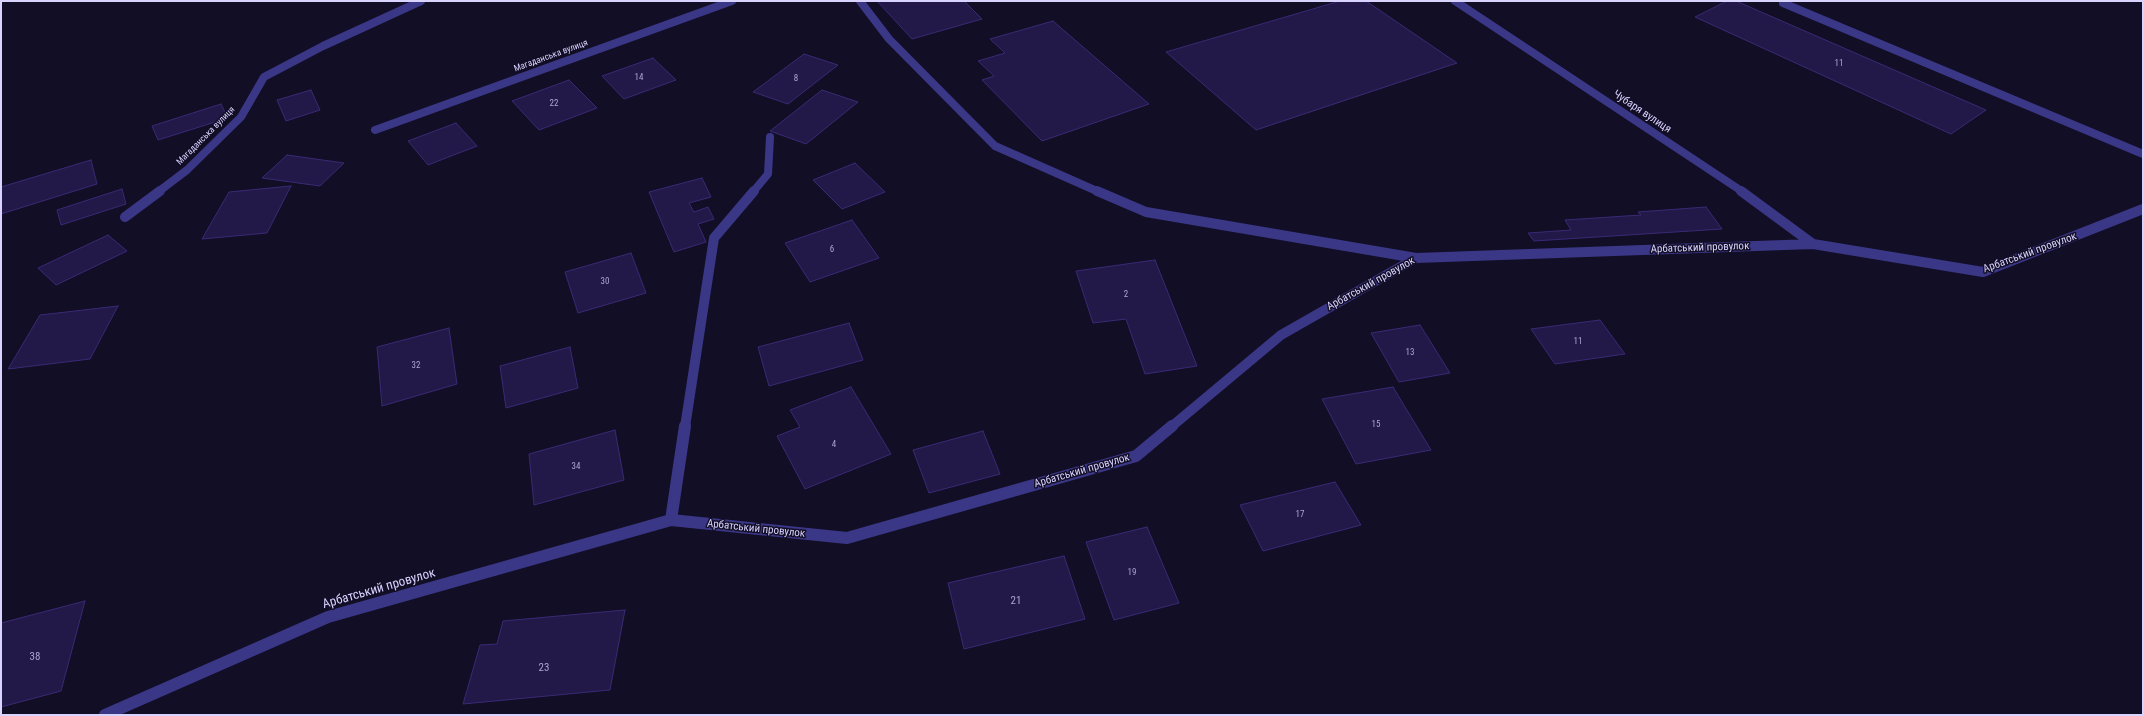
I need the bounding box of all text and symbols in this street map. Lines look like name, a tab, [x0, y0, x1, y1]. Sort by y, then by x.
street label: Магаданська вулиця	[513, 38, 589, 74]
house number: 11	[1835, 59, 1843, 69]
house number: 14	[635, 73, 643, 83]
house number: 8	[794, 74, 798, 84]
street label: Чубаря вулиця	[1610, 88, 1674, 136]
house number: 22	[550, 99, 558, 109]
street label: Магаданська вулиця	[175, 105, 237, 167]
street label: Арбатський провулок	[1981, 230, 2079, 276]
street label: Арбатський провулок	[1650, 240, 1750, 256]
house number: 6	[830, 245, 834, 255]
street label: Арбатський провулок	[1325, 254, 1417, 314]
house number: 30	[601, 277, 609, 287]
house number: 2	[1124, 290, 1128, 300]
house number: 11	[1574, 337, 1582, 347]
house number: 13	[1406, 348, 1414, 358]
house number: 32	[412, 361, 420, 371]
house number: 15	[1372, 420, 1380, 430]
house number: 4	[832, 440, 836, 450]
street label: Арбатський провулок	[1033, 451, 1131, 491]
house number: 34	[572, 462, 580, 472]
house number: 17	[1296, 510, 1304, 520]
street label: Арбатський провулок	[706, 517, 806, 541]
street label: Арбатський провулок	[321, 565, 437, 613]
house number: 19	[1128, 568, 1136, 578]
house number: 21	[1011, 594, 1021, 608]
house number: 38	[30, 650, 40, 664]
house number: 23	[539, 661, 549, 675]

